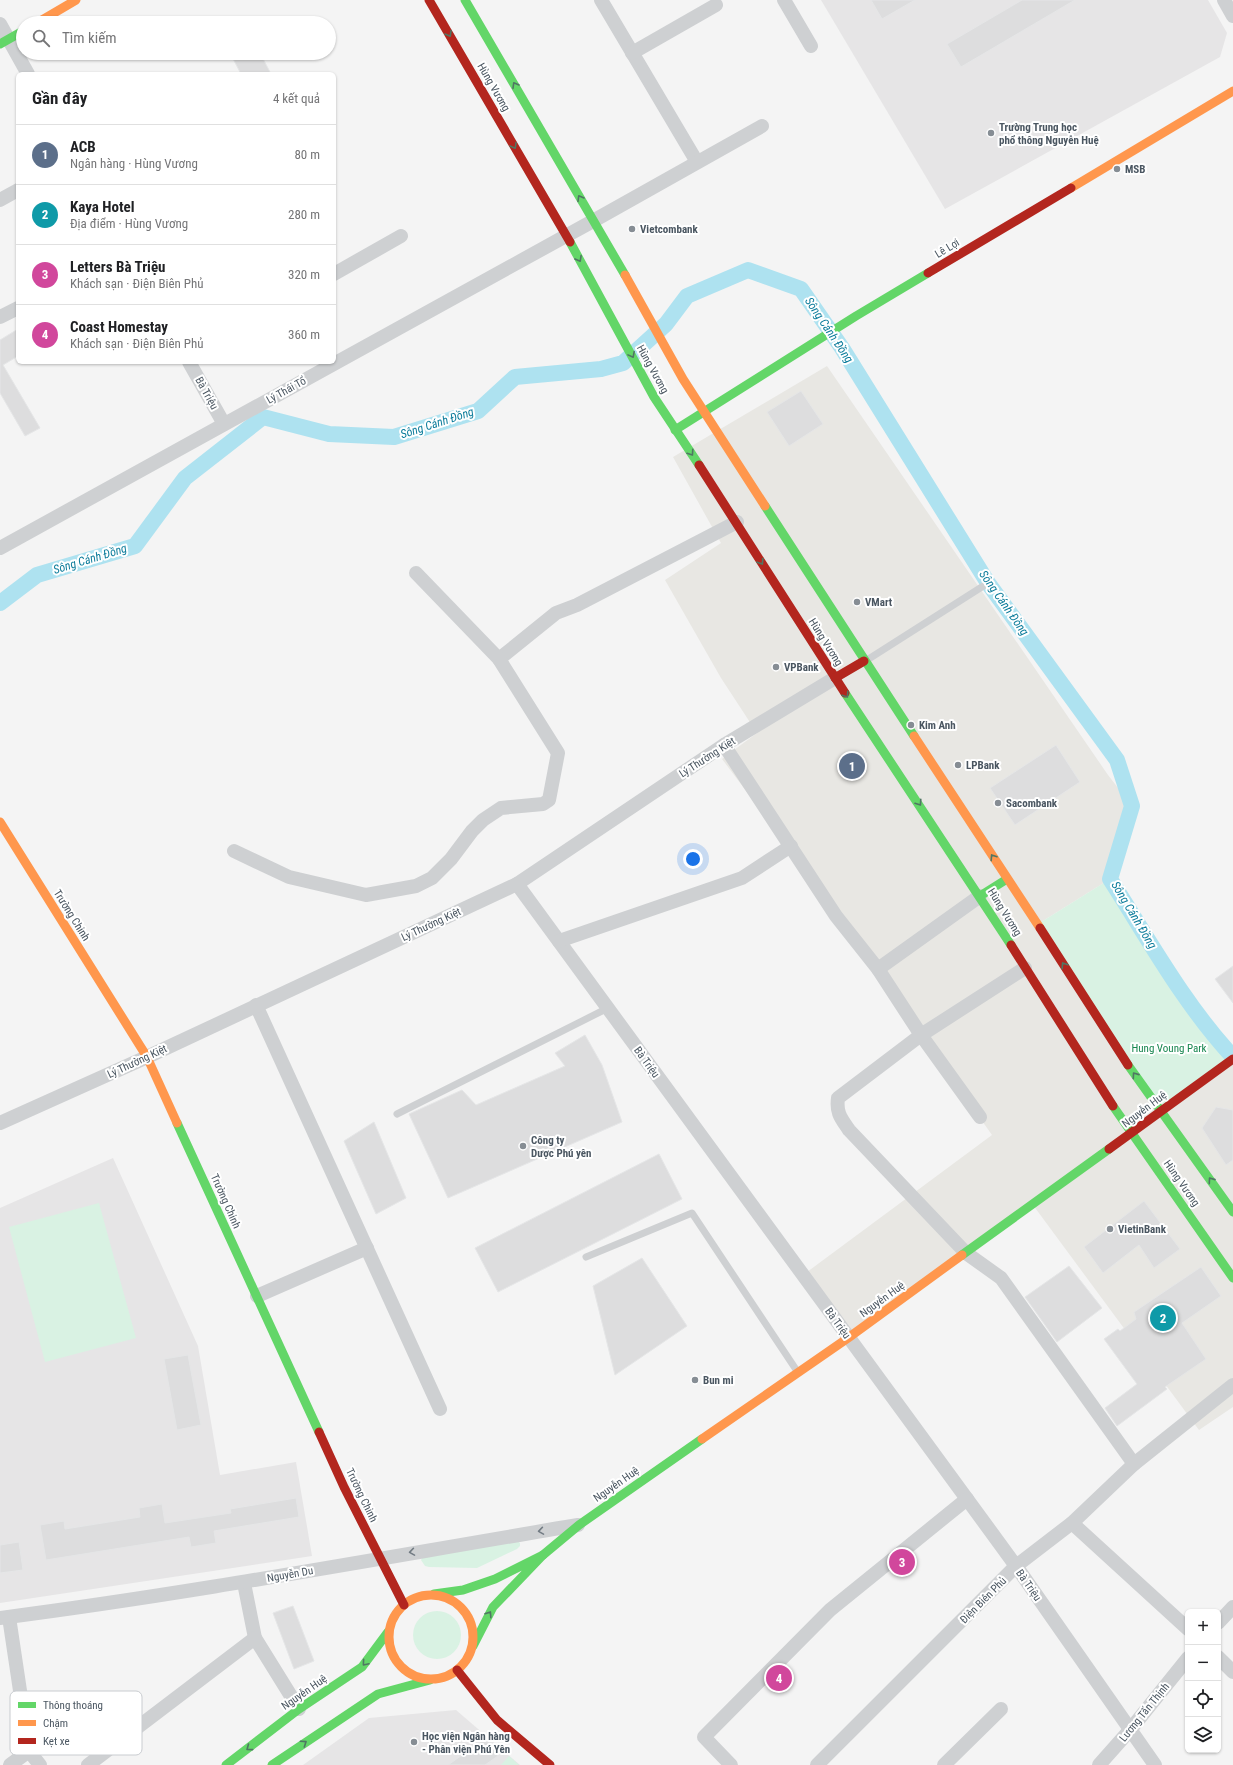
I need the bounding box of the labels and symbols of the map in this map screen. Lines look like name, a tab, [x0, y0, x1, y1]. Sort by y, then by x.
one-way arrow	[444, 30, 452, 37]
street label: Hùng Vương	[474, 61, 513, 114]
one-way arrow	[512, 82, 519, 89]
place label: Trường Trung học phổ thông Nguyễn Huệ	[999, 121, 1099, 147]
marker: Trường Trung học phổ thông Nguyễn Huệ	[986, 128, 996, 138]
one-way arrow	[510, 142, 517, 149]
place label: MSB	[1125, 163, 1145, 176]
marker: MSB	[1112, 164, 1122, 174]
one-way arrow	[578, 195, 585, 202]
place label: Vietcombank	[640, 223, 698, 236]
marker: Vietcombank	[627, 224, 637, 234]
street label: Lê Lợi	[933, 236, 962, 261]
one-way arrow	[575, 255, 582, 262]
water label: Sông Cánh Đồng	[802, 294, 856, 366]
street label: Hùng Vương	[634, 343, 671, 396]
one-way arrow	[627, 351, 634, 358]
street label: Lý Thái Tổ	[264, 374, 309, 407]
street label: Bà Triệu	[192, 375, 221, 412]
water label: Sông Cánh Đồng	[399, 404, 476, 441]
one-way arrow	[686, 449, 693, 456]
water label: Sông Cánh Đồng	[52, 541, 129, 577]
one-way arrow	[757, 558, 764, 565]
water label: Sông Cánh Đồng	[976, 568, 1032, 638]
place label: VMart	[865, 596, 893, 609]
marker: VMart	[852, 597, 862, 607]
street label: Hùng Vương	[806, 616, 845, 669]
place label: VPBank	[784, 661, 819, 674]
marker: VPBank	[771, 662, 781, 672]
one-way arrow	[841, 691, 849, 698]
place label: Kim Anh	[919, 719, 956, 732]
marker: Kim Anh	[906, 720, 916, 730]
street label: Lý Thường Kiệt	[677, 734, 738, 780]
pin: 1	[839, 751, 865, 781]
place label: LPBank	[966, 759, 1000, 772]
marker: LPBank	[953, 760, 963, 770]
place label: Sacombank	[1006, 797, 1058, 810]
marker: Sacombank	[993, 798, 1003, 808]
one-way arrow	[914, 799, 921, 806]
your location	[683, 849, 703, 869]
one-way arrow	[990, 854, 998, 861]
water label: Sông Cánh Đồng	[1108, 879, 1160, 951]
street label: Hùng Vương	[985, 886, 1024, 939]
street label: Trường Chinh	[51, 887, 93, 943]
street label: Lý Thường Kiệt	[399, 905, 463, 944]
one-way arrow	[1062, 963, 1069, 970]
street label: Lý Thường Kiệt	[105, 1042, 169, 1081]
park label: Hung Voung Park	[1131, 1042, 1207, 1055]
street label: Bà Triệu	[631, 1044, 662, 1080]
one-way arrow	[1132, 1072, 1140, 1079]
street label: Nguyễn Huệ	[1119, 1088, 1169, 1130]
place label: Công ty Dược Phú yên	[531, 1134, 592, 1160]
marker: Công ty Dược Phú yên	[518, 1141, 528, 1151]
street label: Hùng Vương	[1161, 1158, 1202, 1209]
street label: Trường Chinh	[208, 1172, 243, 1230]
one-way arrow	[1208, 1177, 1216, 1184]
place label: VietinBank	[1118, 1223, 1167, 1236]
marker: VietinBank	[1105, 1224, 1115, 1234]
street label: Nguyễn Huệ	[857, 1279, 907, 1320]
pin: 2	[1150, 1303, 1176, 1333]
street label: Bà Triệu	[822, 1305, 853, 1341]
place label: Bun mi	[703, 1374, 734, 1387]
marker: Bun mi	[690, 1375, 700, 1385]
street label: Nguyễn Huệ	[591, 1464, 641, 1505]
street label: Trường Chinh	[343, 1466, 380, 1524]
one-way arrow	[538, 1526, 544, 1535]
pin: 3	[889, 1547, 915, 1577]
one-way arrow	[409, 1548, 416, 1556]
street label: Nguyễn Du	[266, 1564, 314, 1585]
street label: Bà Triệu	[1013, 1567, 1044, 1603]
street label: Điện Biên Phủ	[957, 1574, 1009, 1626]
one-way arrow	[484, 1611, 491, 1618]
one-way arrow	[362, 1658, 369, 1666]
pin: 4	[766, 1663, 792, 1693]
street label: Nguyễn Huệ	[279, 1672, 329, 1713]
street label: Lương Tấn Thịnh	[1117, 1680, 1172, 1744]
legend	[10, 1691, 142, 1755]
text: Thông thoáng	[43, 1699, 103, 1712]
text: Chậm	[43, 1717, 68, 1730]
place label: Học viện Ngân hàng - Phân viện Phú Yên	[422, 1730, 510, 1756]
text: Kẹt xe	[43, 1735, 70, 1748]
marker: Học viện Ngân hàng - Phân viện Phú Yên	[409, 1737, 419, 1747]
one-way arrow	[300, 1740, 307, 1748]
one-way arrow	[246, 1743, 253, 1750]

